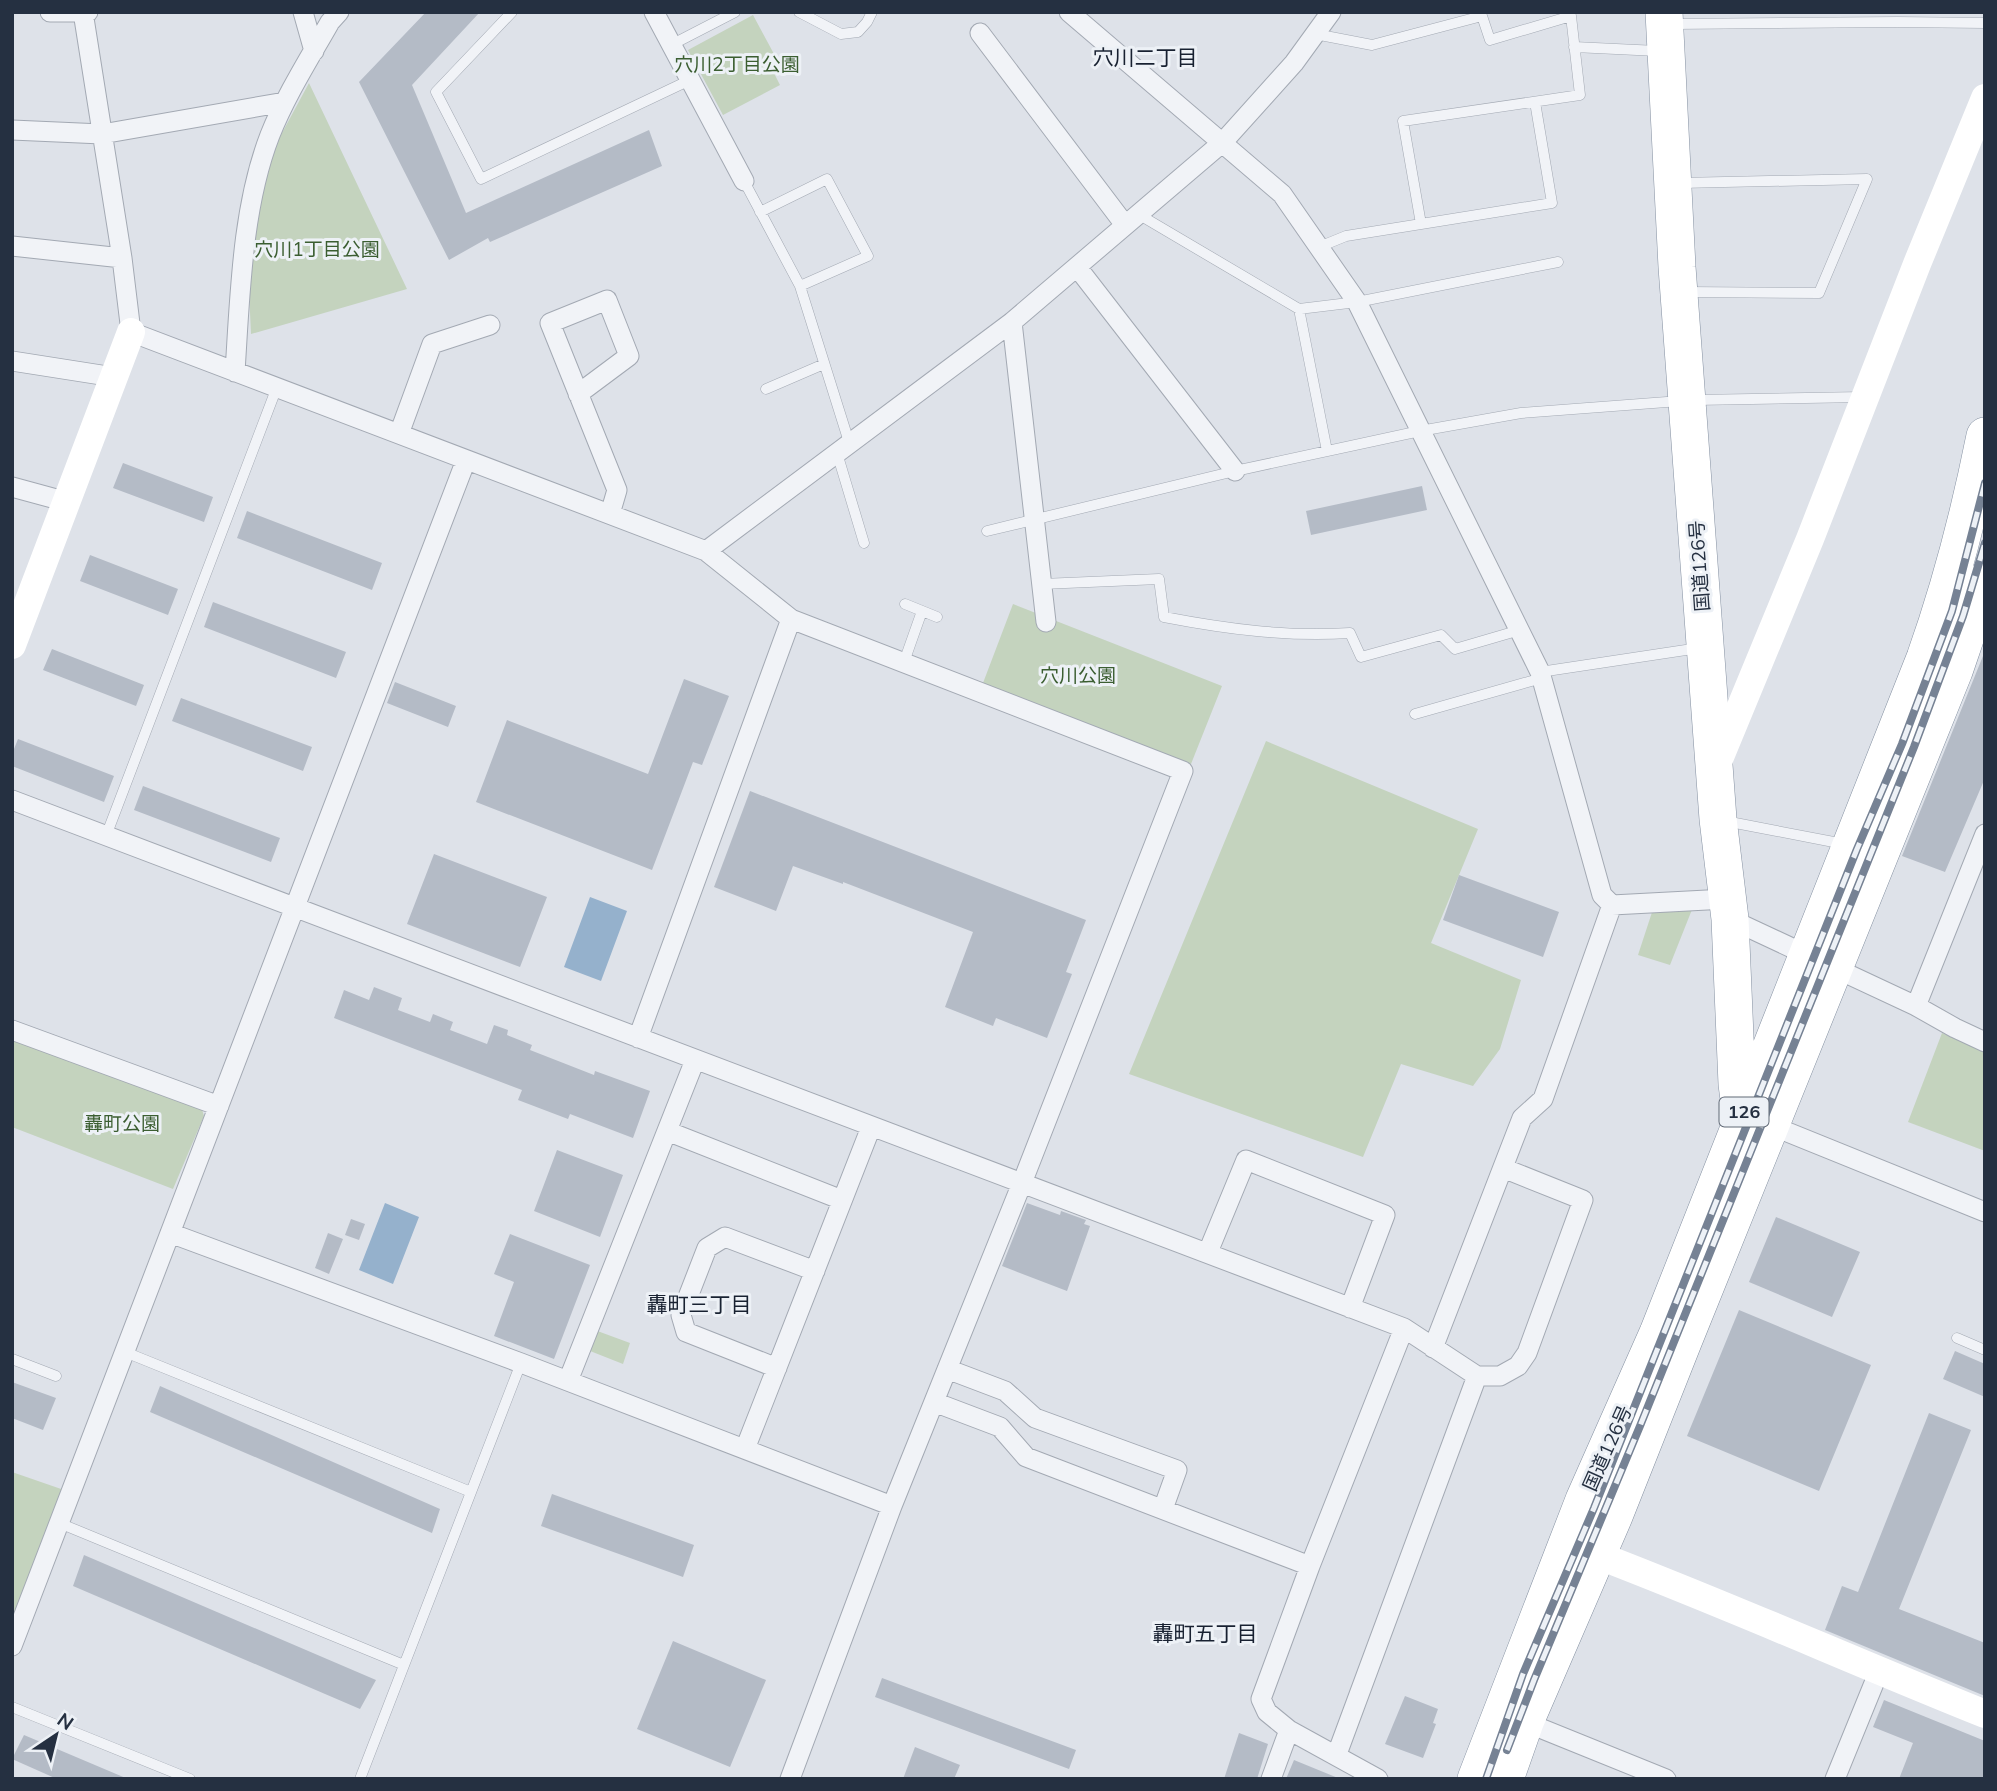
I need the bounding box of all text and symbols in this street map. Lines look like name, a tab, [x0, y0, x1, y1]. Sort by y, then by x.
district label: 穴川二丁目	[1093, 44, 1198, 70]
park label: 穴川2丁目公園	[674, 52, 800, 76]
park label: 穴川1丁目公園	[254, 237, 380, 261]
street label: 国道126号	[1684, 520, 1714, 612]
park label: 穴川公園	[1040, 663, 1116, 687]
road number: 126	[1720, 1098, 1768, 1126]
park label: 轟町公園	[84, 1111, 160, 1135]
district label: 轟町三丁目	[647, 1291, 752, 1317]
street label: 国道126号	[1577, 1401, 1637, 1495]
district label: 轟町五丁目	[1153, 1620, 1258, 1646]
north arrow	[21, 1700, 91, 1770]
text: N	[53, 1707, 79, 1735]

